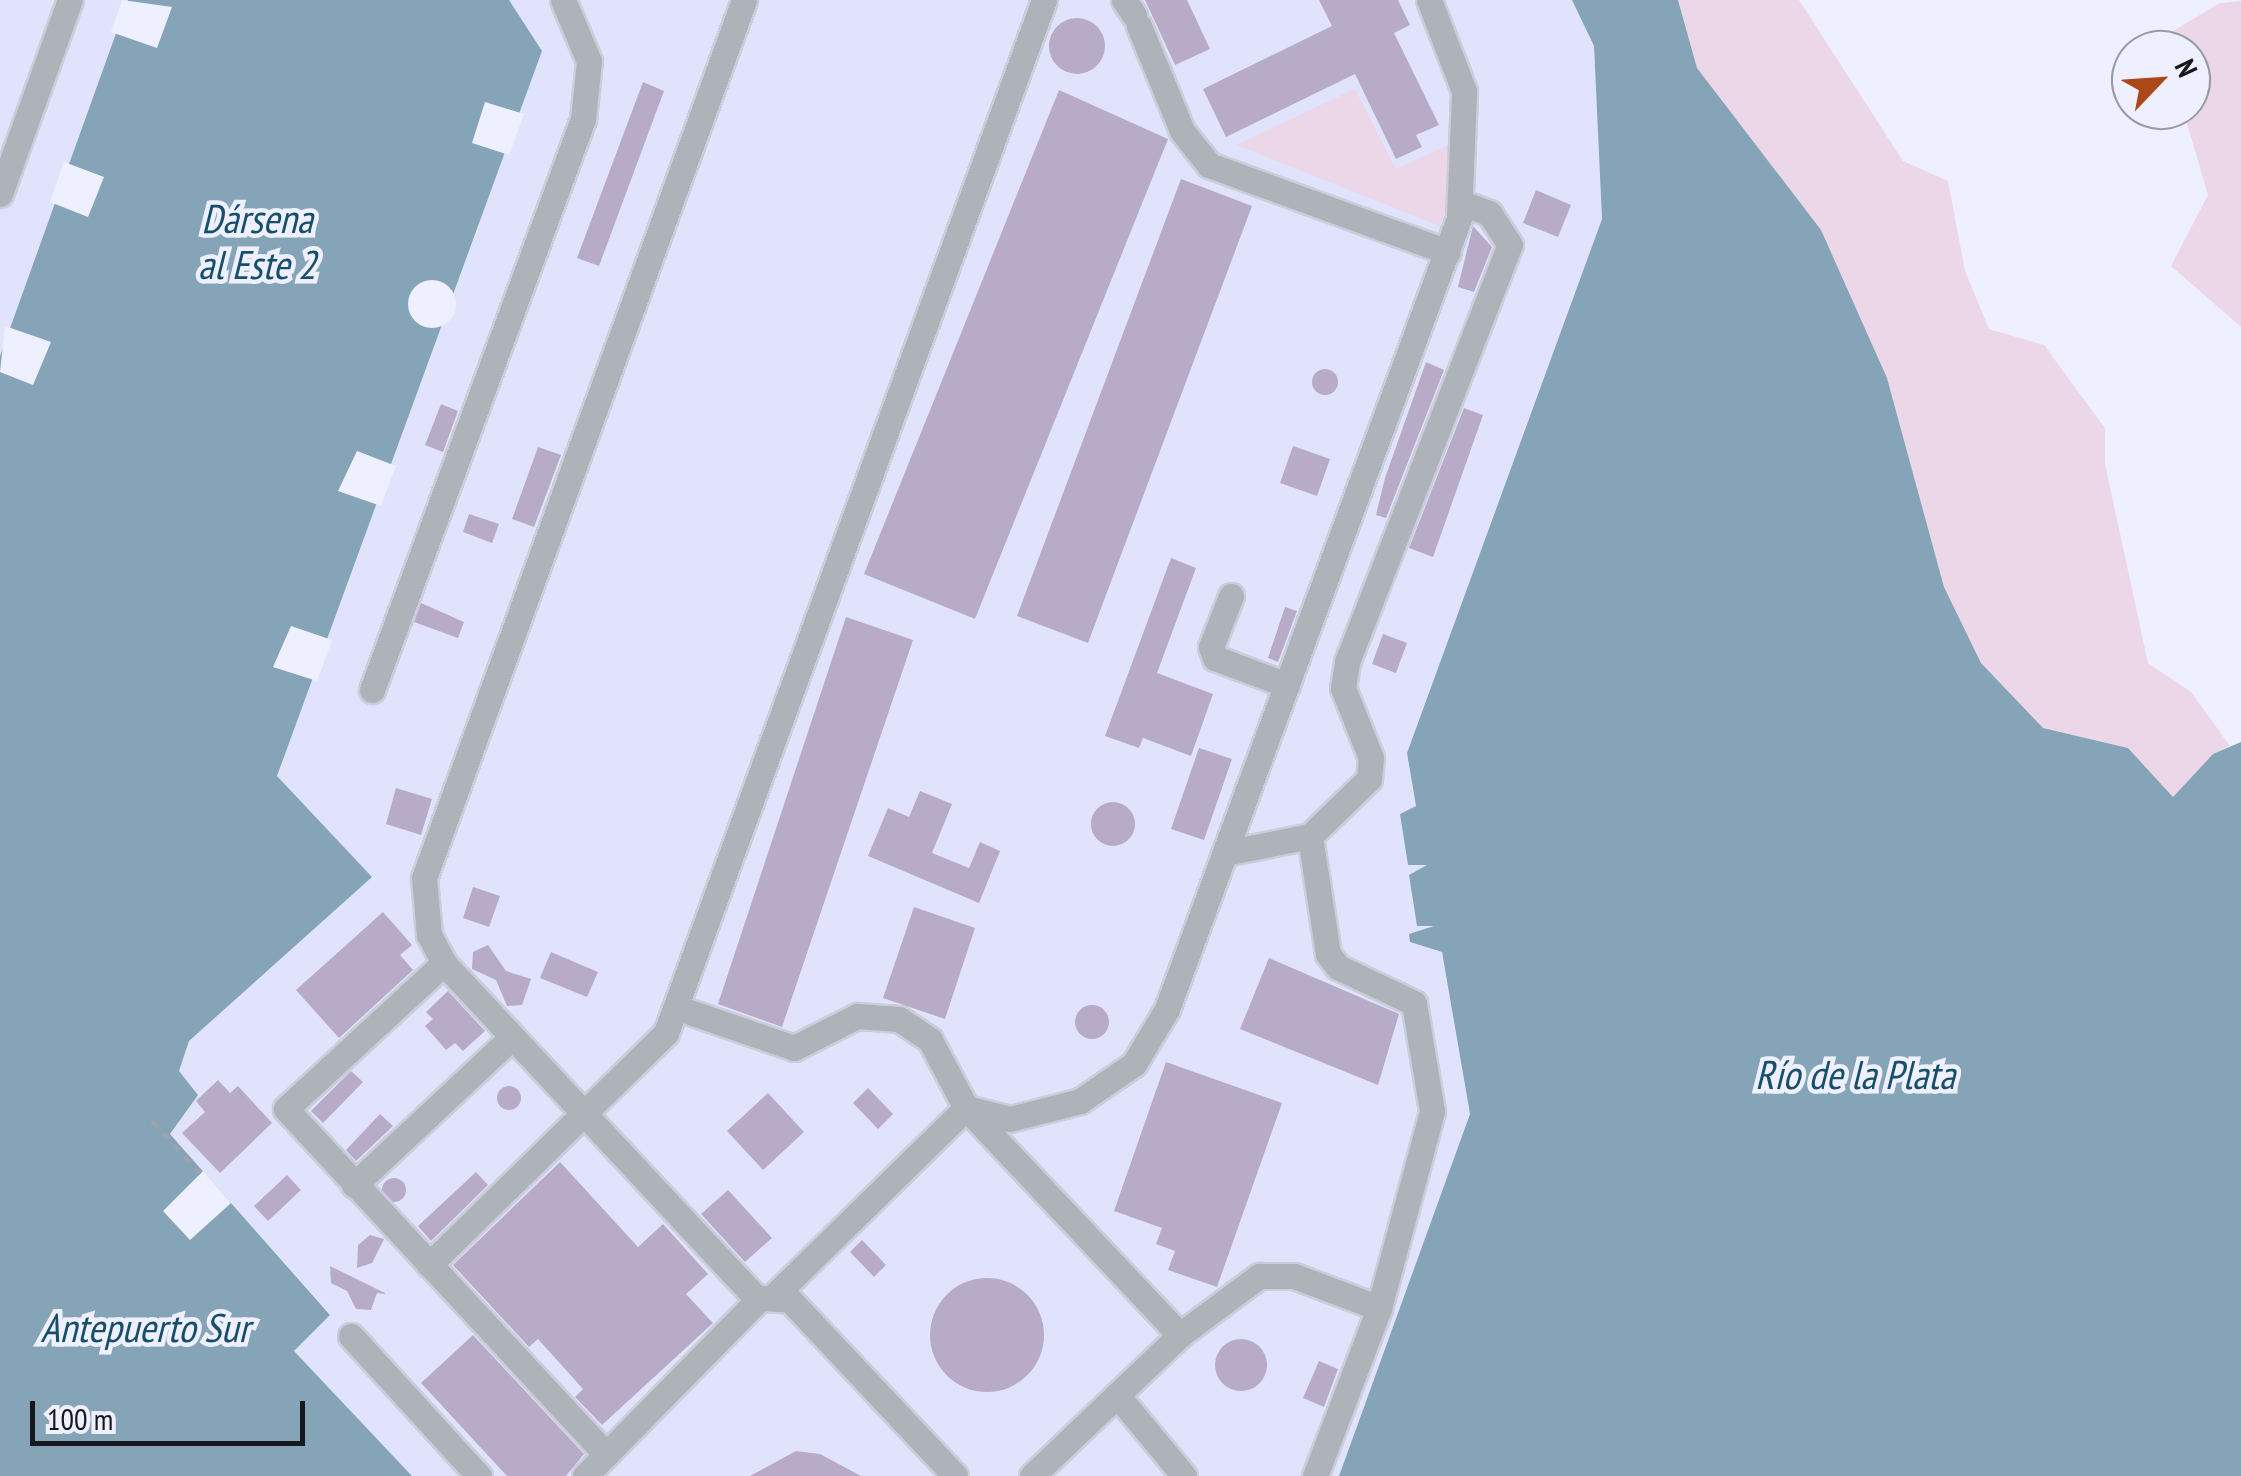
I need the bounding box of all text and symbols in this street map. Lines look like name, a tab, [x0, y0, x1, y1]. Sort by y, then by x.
north arrow	[2111, 30, 2211, 130]
text: N	[2167, 53, 2207, 83]
water label: Dársena al Este 2	[198, 194, 316, 288]
water label: Río de la Plata	[1755, 1050, 1955, 1098]
water label: Antepuerto Sur	[41, 1303, 249, 1351]
scale bar	[35, 1381, 310, 1443]
text: 100 m	[47, 1399, 113, 1438]

